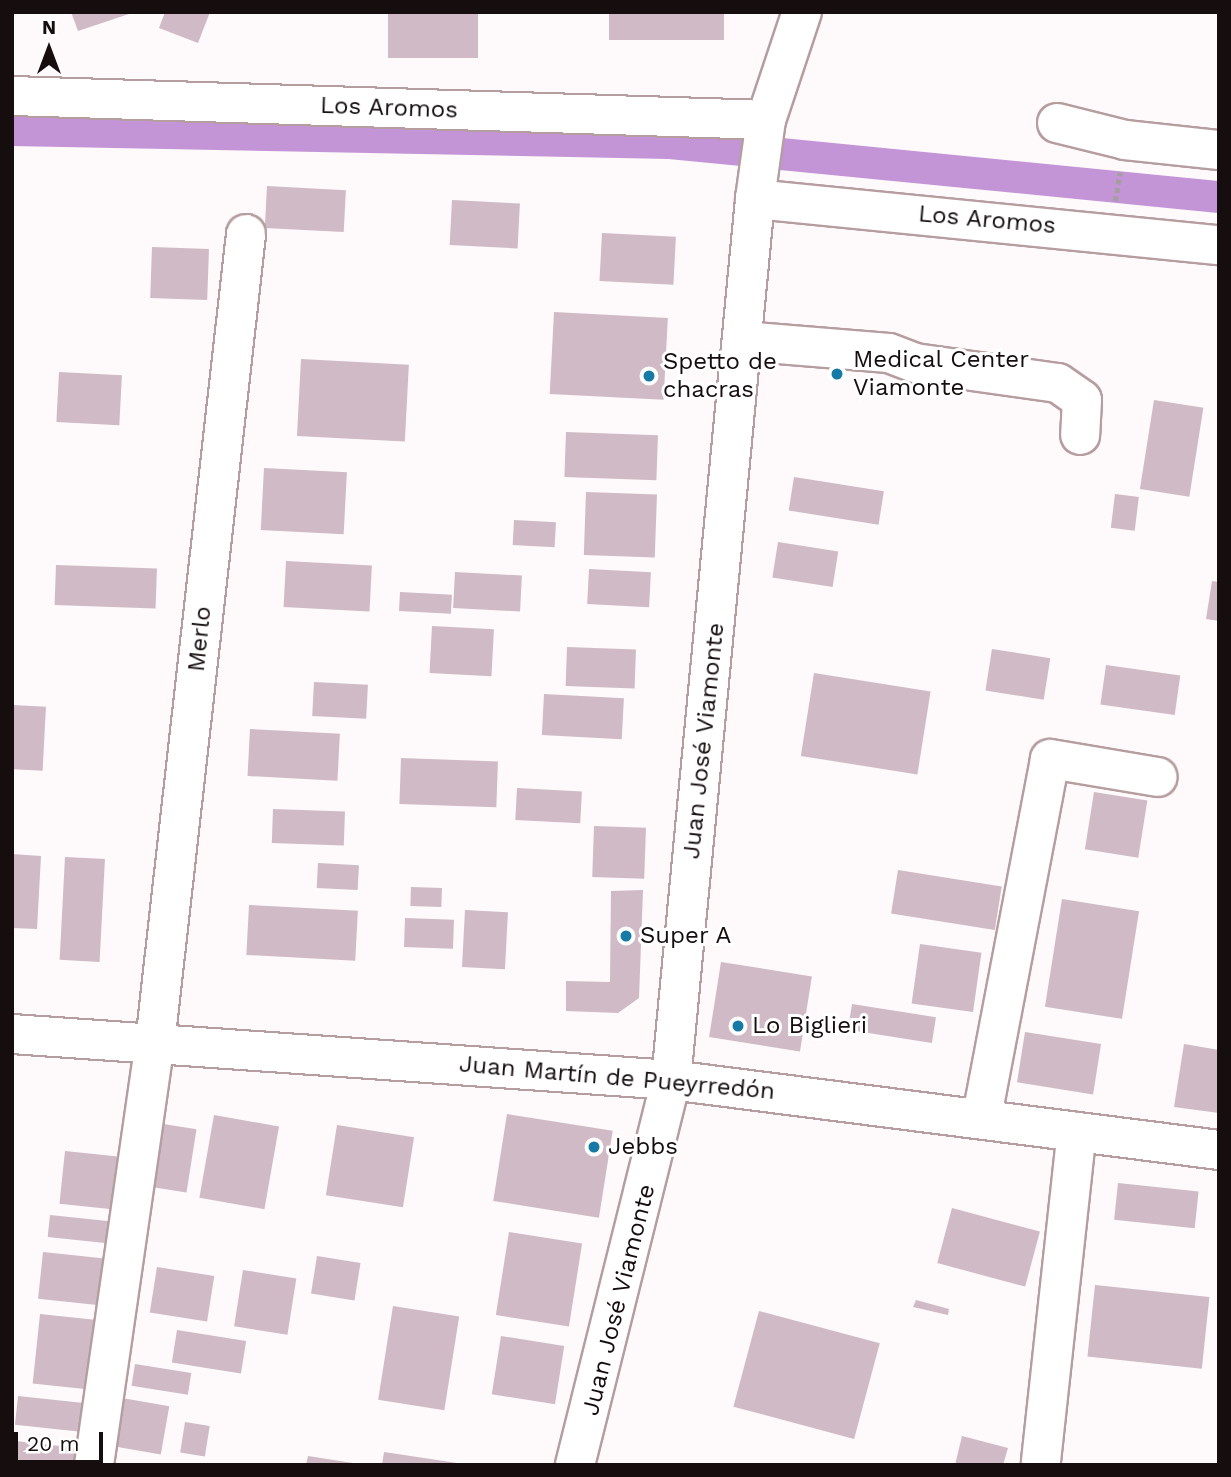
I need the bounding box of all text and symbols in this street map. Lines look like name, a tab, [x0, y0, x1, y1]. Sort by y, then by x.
north arrow	[14, 14, 84, 84]
text: N	[42, 16, 56, 39]
street label: Los Aromos	[319, 91, 459, 125]
street label: Los Aromos	[917, 200, 1057, 240]
place label: Medical Center Viamonte	[853, 346, 1030, 402]
place label: Spetto de chacras	[663, 348, 777, 404]
marker: Medical Center Viamonte	[827, 364, 847, 384]
marker: Spetto de chacras	[641, 368, 657, 384]
street label: Merlo	[182, 605, 218, 673]
street label: Juan José Viamonte	[677, 621, 731, 861]
place label: Super A	[640, 922, 733, 950]
marker: Super A	[618, 928, 634, 944]
place label: Lo Biglieri	[752, 1012, 867, 1040]
marker: Lo Biglieri	[730, 1018, 746, 1034]
street label: Juan Martín de Pueyrredón	[458, 1050, 776, 1106]
place label: Jebbs	[608, 1133, 678, 1161]
marker: Jebbs	[586, 1139, 602, 1155]
street label: Juan José Viamonte	[576, 1181, 662, 1419]
scale bar	[18, 1418, 107, 1462]
text: 20 m	[27, 1431, 79, 1456]

